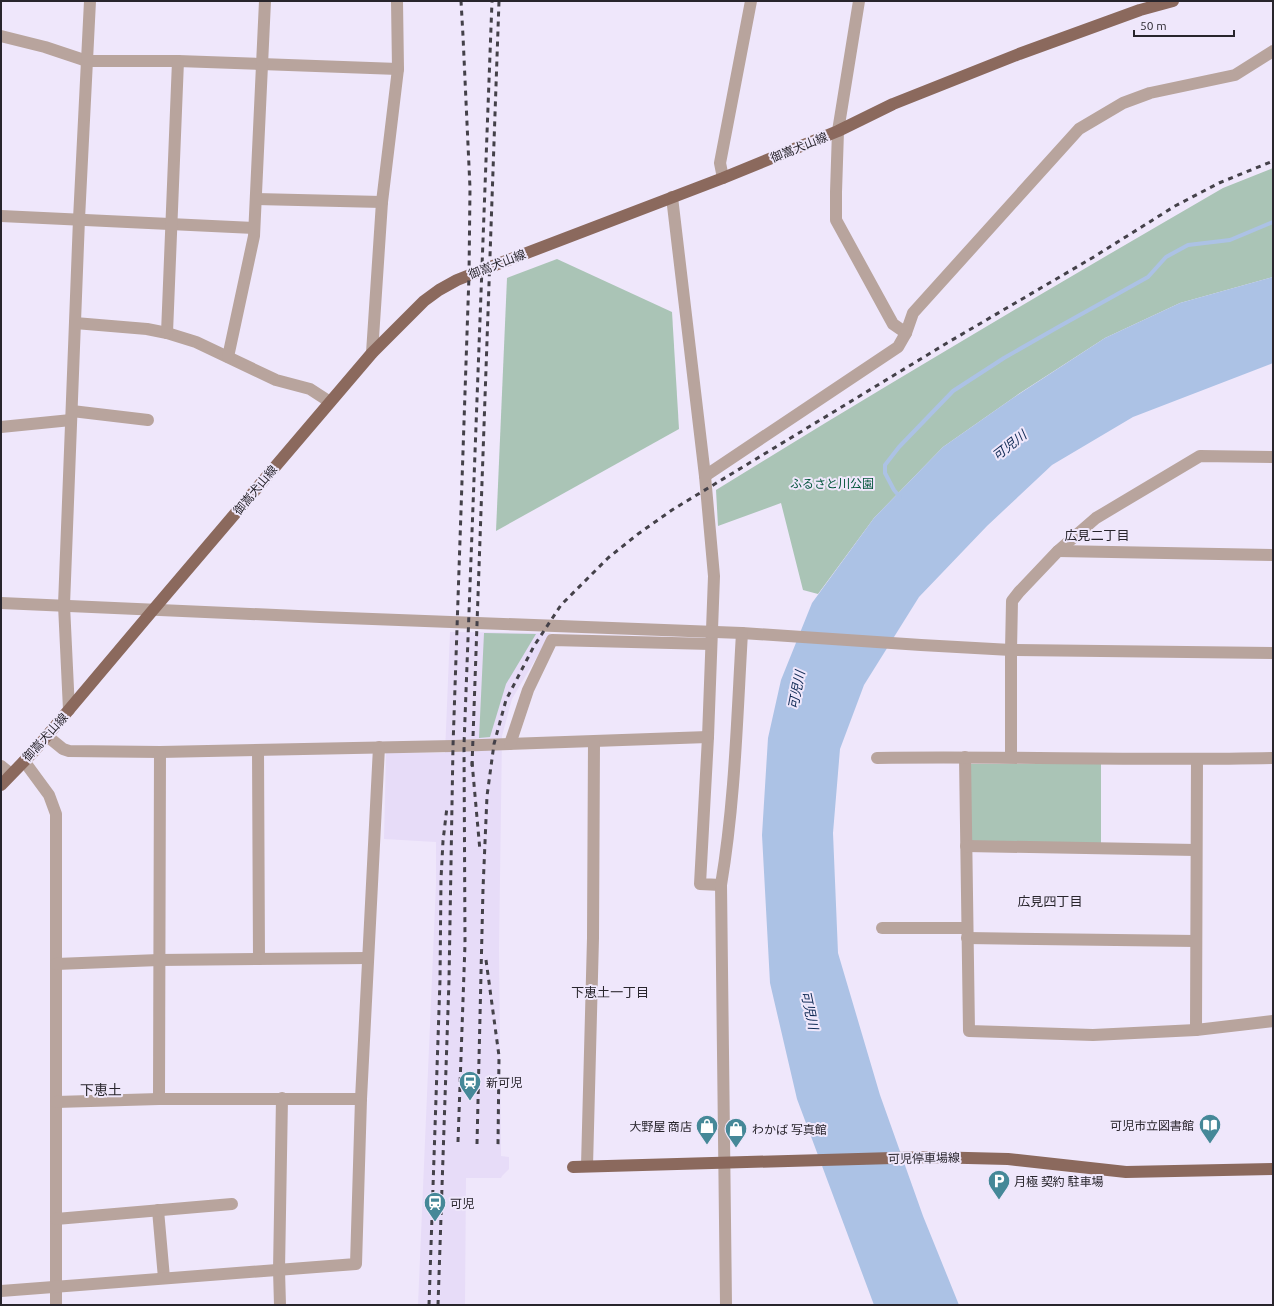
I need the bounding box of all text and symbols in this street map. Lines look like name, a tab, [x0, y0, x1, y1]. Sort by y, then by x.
scale bar	[1134, 12, 1234, 38]
text: 50 m	[1140, 19, 1167, 32]
street label: 御嵩犬山線	[769, 130, 829, 164]
street label: 御嵩犬山線	[467, 247, 527, 281]
water label: 可児川	[989, 426, 1030, 463]
street label: 御嵩犬山線	[231, 463, 279, 517]
park label: ふるさと川公園	[790, 477, 874, 490]
district label: 広見二丁目	[1064, 528, 1130, 542]
water label: 可児川	[785, 668, 807, 710]
street label: 御嵩犬山線	[20, 710, 70, 764]
district label: 広見四丁目	[1017, 894, 1083, 908]
district label: 下恵土一丁目	[571, 985, 649, 999]
water label: 可児川	[799, 989, 821, 1032]
station icon: 新可児	[457, 1069, 483, 1102]
place label: 新可児	[486, 1076, 522, 1089]
district label: 下恵土	[80, 1082, 122, 1098]
library icon: 可児市立図書館	[1197, 1112, 1223, 1145]
shop icon: 大野屋 商店	[694, 1113, 720, 1146]
shop icon: わかば 写真館	[723, 1116, 749, 1149]
place label: 可児市立図書館	[1110, 1119, 1194, 1132]
place label: 大野屋 商店	[629, 1120, 692, 1133]
place label: わかば 写真館	[752, 1123, 827, 1136]
street label: 可児停車場線	[888, 1151, 960, 1165]
parking icon: 月極 契約 駐車場	[986, 1168, 1012, 1201]
place label: 月極 契約 駐車場	[1014, 1175, 1104, 1188]
station icon: 可児	[422, 1190, 448, 1223]
place label: 可児	[450, 1197, 474, 1210]

